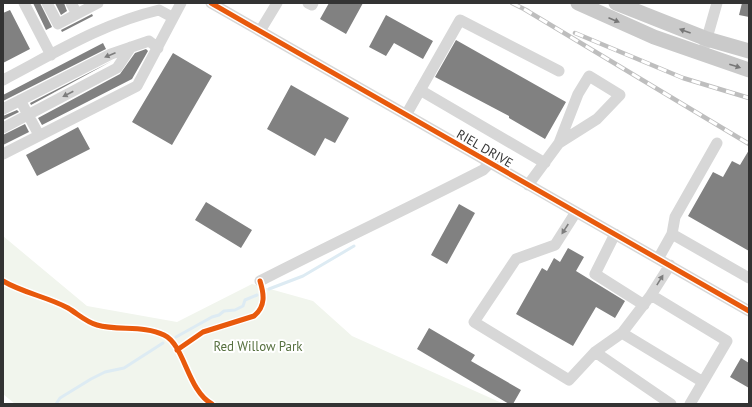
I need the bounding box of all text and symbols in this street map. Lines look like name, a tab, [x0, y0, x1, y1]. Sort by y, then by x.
one-way arrow	[608, 17, 620, 23]
one-way arrow	[679, 27, 691, 33]
one-way arrow	[104, 52, 115, 58]
one-way arrow	[729, 63, 741, 69]
one-way arrow	[62, 91, 73, 97]
street label: RIEL DRIVE	[453, 125, 516, 171]
one-way arrow	[562, 223, 569, 235]
one-way arrow	[657, 274, 664, 286]
park label: Red Willow Park	[213, 338, 303, 355]

